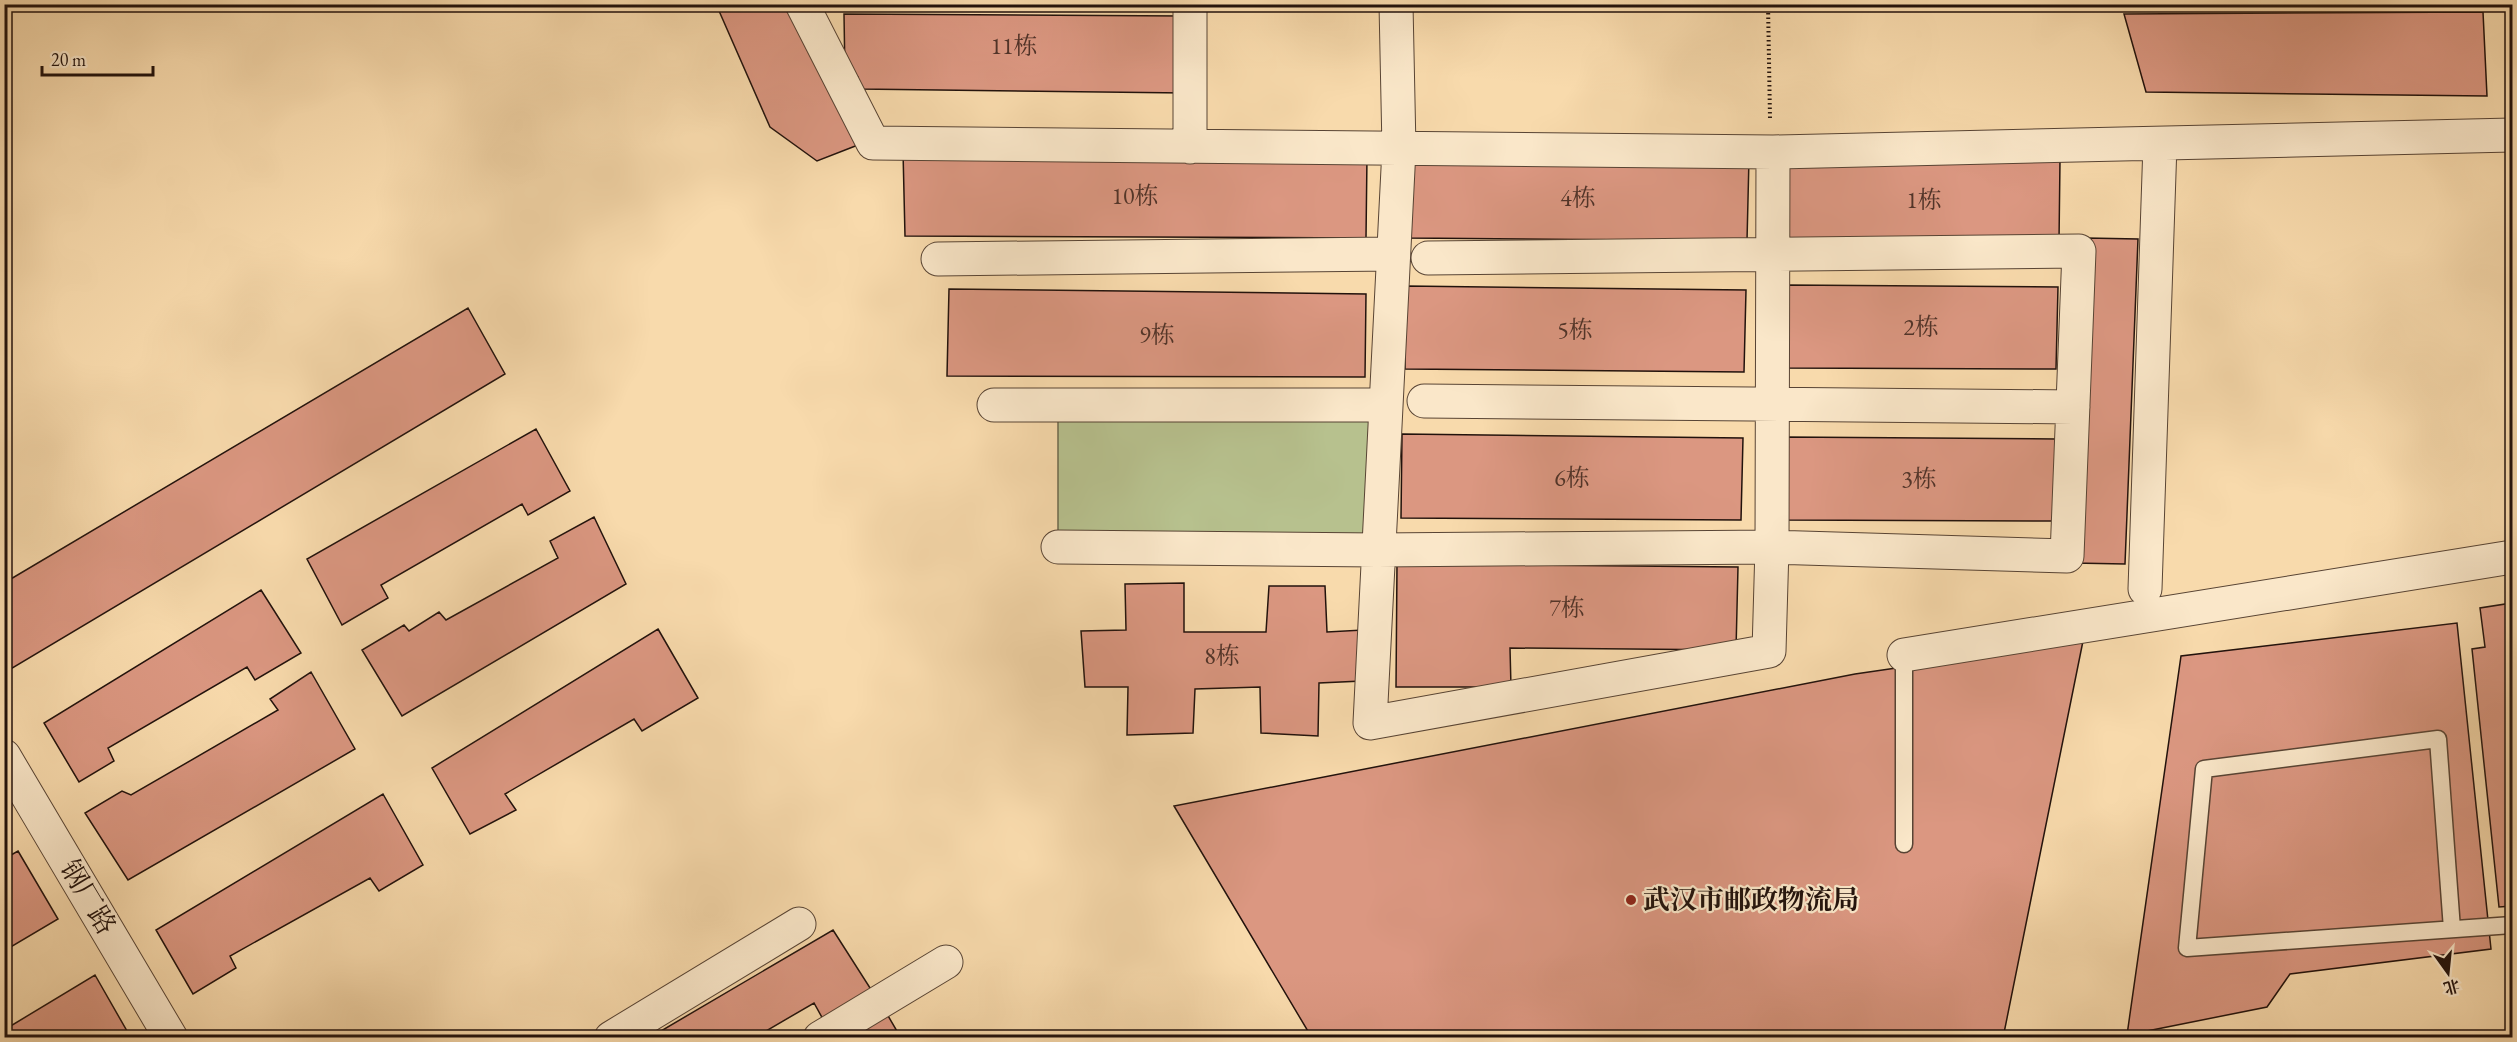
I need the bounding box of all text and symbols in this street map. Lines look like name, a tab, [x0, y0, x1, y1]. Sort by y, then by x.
house number: 11栋	[990, 30, 1038, 61]
scale bar	[42, 39, 153, 77]
text: 20 m	[51, 48, 86, 71]
house number: 10栋	[1111, 180, 1159, 211]
house number: 4栋	[1560, 182, 1596, 213]
house number: 1栋	[1906, 184, 1942, 215]
house number: 2栋	[1903, 311, 1939, 342]
house number: 5栋	[1557, 314, 1593, 345]
house number: 9栋	[1139, 319, 1175, 350]
house number: 6栋	[1554, 462, 1590, 493]
house number: 3栋	[1901, 463, 1937, 494]
house number: 7栋	[1549, 592, 1585, 623]
house number: 8栋	[1204, 640, 1240, 671]
street label: 钢厂路	[53, 853, 124, 940]
place label: 武汉市邮政物流局	[1643, 882, 1859, 917]
marker: 武汉市邮政物流局	[1624, 893, 1638, 907]
north arrow	[2418, 943, 2478, 1003]
text: 北	[2441, 975, 2462, 999]

